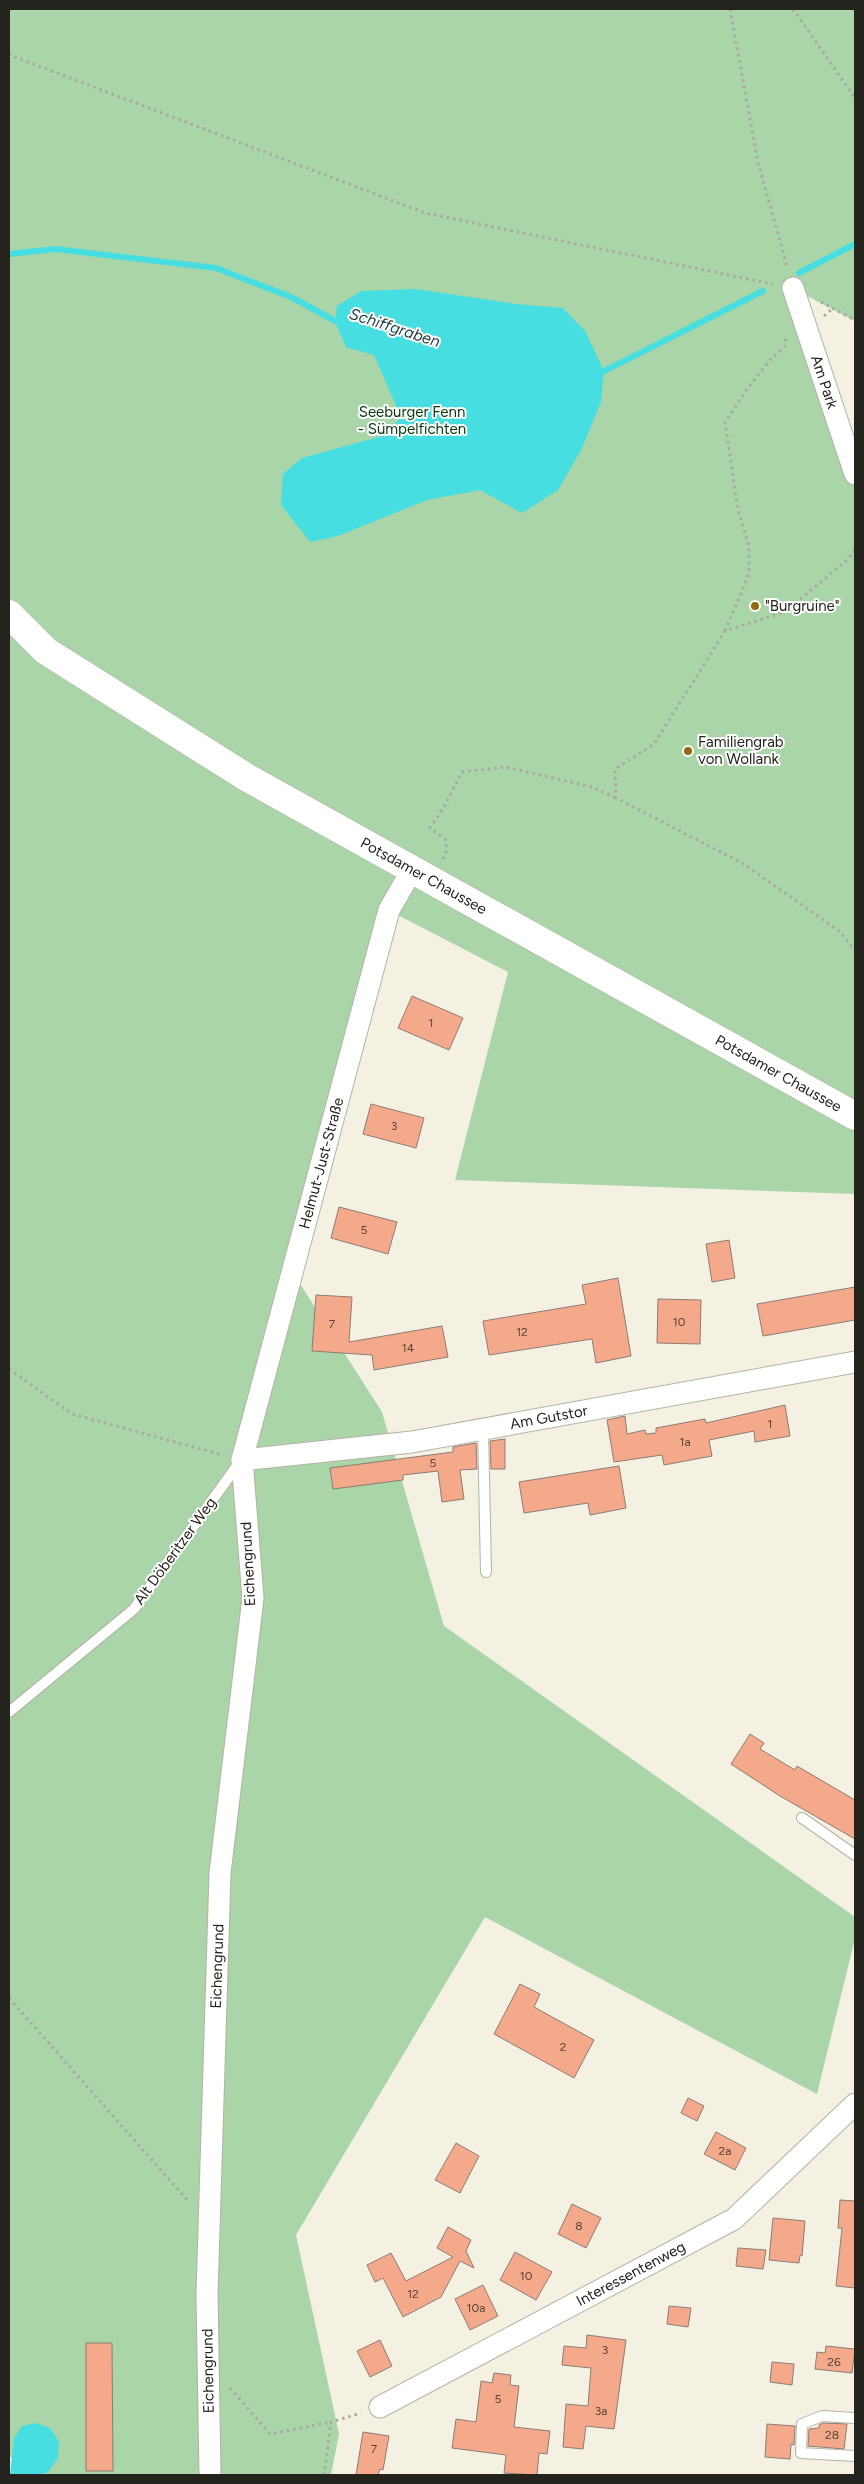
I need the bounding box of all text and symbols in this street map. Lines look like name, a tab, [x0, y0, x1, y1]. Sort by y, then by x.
water label: Schiffgraben	[347, 304, 443, 351]
street label: Am Park	[807, 353, 842, 412]
park label: Seeburger Fenn - Sümpelfichten	[358, 403, 466, 438]
place label: "Burgruine"	[765, 597, 840, 615]
marker: "Burgruine"	[749, 600, 761, 612]
place label: Familiengrab von Wollank	[698, 733, 784, 768]
marker: Familiengrab von Wollank	[682, 745, 694, 757]
street label: Potsdamer Chaussee	[357, 834, 490, 918]
house number: 1	[429, 1016, 433, 1030]
street label: Potsdamer Chaussee	[712, 1031, 845, 1116]
street label: Helmut-Just-Straße	[295, 1095, 348, 1231]
house number: 3	[391, 1119, 397, 1133]
house number: 5	[361, 1223, 368, 1237]
house number: 10	[673, 1315, 686, 1329]
house number: 7	[329, 1317, 336, 1331]
house number: 12	[516, 1325, 528, 1339]
house number: 14	[402, 1341, 415, 1355]
street label: Am Gutstor	[509, 1401, 589, 1433]
house number: 1	[768, 1417, 772, 1431]
house number: 1a	[679, 1435, 691, 1449]
house number: 5	[430, 1456, 437, 1470]
street label: Alt Döberitzer Weg	[130, 1494, 220, 1608]
street label: Eichengrund	[237, 1521, 259, 1607]
street label: Eichengrund	[207, 1923, 227, 2009]
house number: 2	[560, 2040, 566, 2054]
house number: 2a	[719, 2144, 731, 2158]
house number: 8	[575, 2219, 583, 2233]
street label: Interessentenweg	[573, 2237, 688, 2310]
house number: 10	[520, 2269, 533, 2283]
house number: 12	[407, 2287, 419, 2301]
house number: 10a	[467, 2301, 485, 2315]
street label: Eichengrund	[198, 2328, 218, 2414]
house number: 3	[602, 2343, 608, 2357]
house number: 26	[827, 2355, 841, 2369]
house number: 5	[495, 2392, 502, 2406]
house number: 3a	[595, 2404, 607, 2418]
house number: 28	[825, 2428, 839, 2442]
house number: 7	[371, 2442, 378, 2456]

